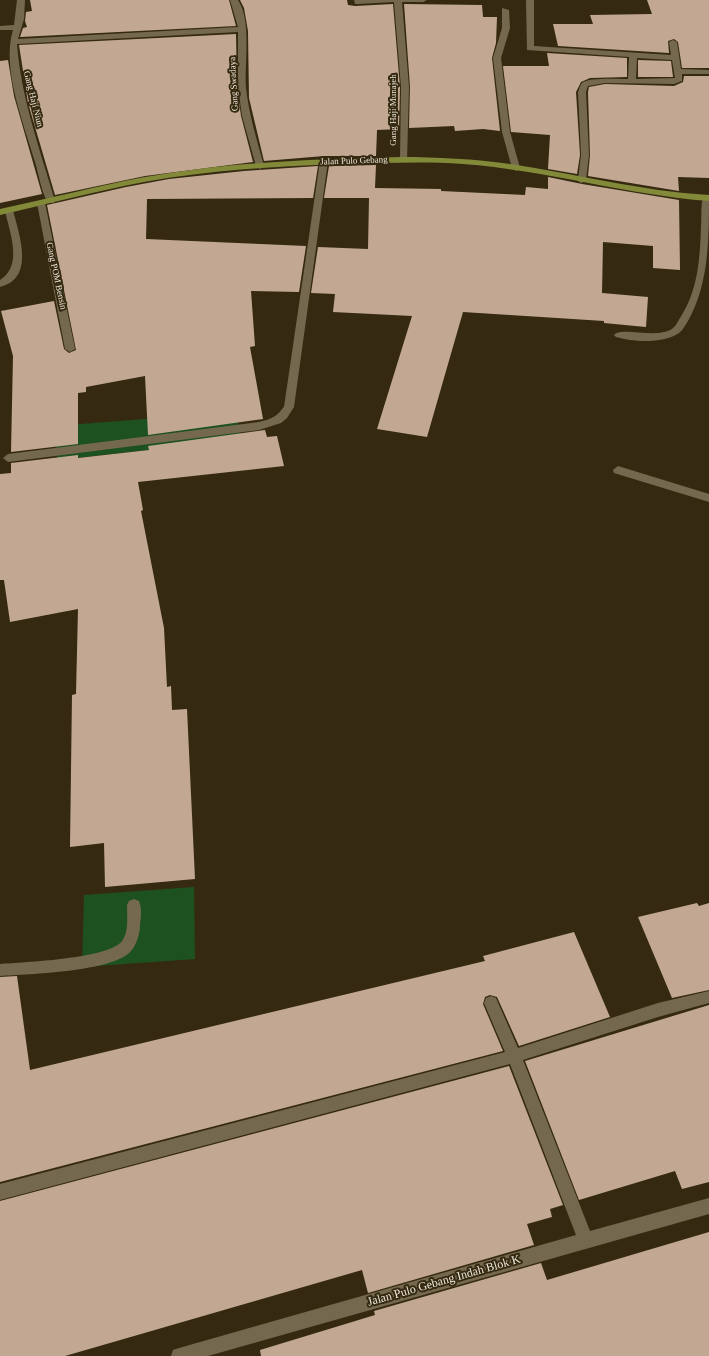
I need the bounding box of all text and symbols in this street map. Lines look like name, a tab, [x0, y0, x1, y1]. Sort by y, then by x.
street label: Gang Swadaya	[227, 57, 241, 111]
street label: Gang Haji Niun	[21, 70, 45, 128]
street label: Gang Haji Munajeh	[389, 74, 399, 146]
street label: Jalan Pulo Gebang	[320, 154, 388, 168]
street label: Gang POM Bensin	[44, 241, 68, 311]
street label: Jalan Pulo Gebang Indah Blok K	[366, 1252, 522, 1310]

